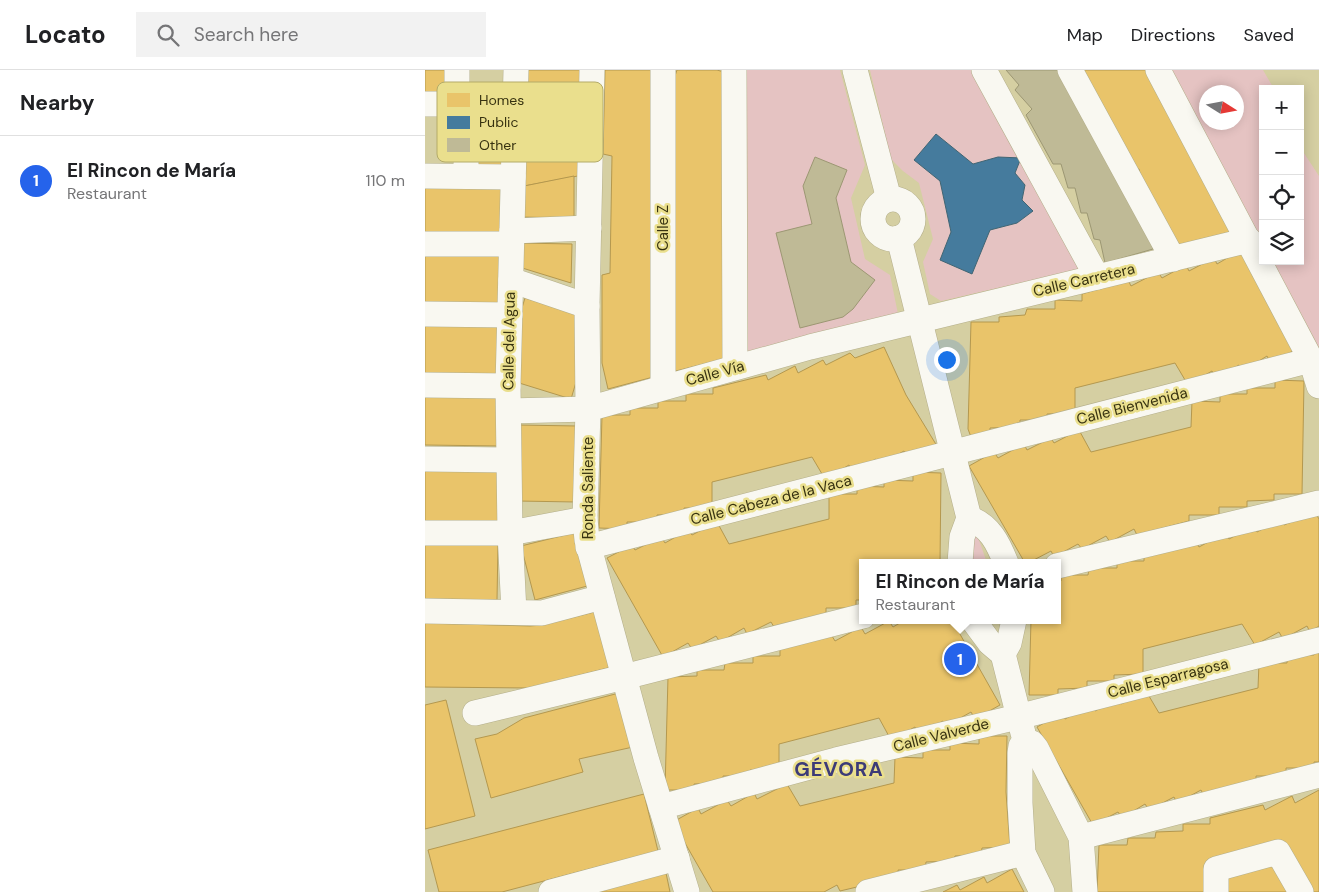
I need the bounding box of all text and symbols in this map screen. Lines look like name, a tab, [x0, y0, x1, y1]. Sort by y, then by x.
search box	[136, 12, 486, 57]
text: Locato	[25, 19, 106, 50]
icon: search	[154, 21, 182, 49]
text: Search here	[194, 22, 299, 47]
text: Map	[1067, 23, 1103, 47]
text: Directions	[1131, 23, 1216, 47]
text: Saved	[1244, 23, 1294, 47]
legend	[437, 82, 603, 162]
north arrow	[1199, 85, 1244, 130]
map controls	[1259, 85, 1304, 265]
button: +	[1259, 85, 1304, 130]
text: Nearby	[20, 89, 94, 117]
text: Homes	[479, 91, 524, 109]
text: Public	[479, 113, 518, 131]
button: −	[1259, 130, 1304, 175]
text: Other	[479, 136, 517, 154]
text: El Rincon de María	[67, 158, 236, 183]
text: 1	[33, 170, 39, 191]
text: 110 m	[366, 170, 405, 191]
button: locate	[1259, 175, 1304, 220]
text: Restaurant	[67, 183, 147, 204]
street label: Calle Z	[653, 205, 673, 251]
button: layers	[1259, 220, 1304, 265]
street label: Calle Carretera	[1031, 259, 1137, 301]
street label: Calle del Agua	[498, 292, 520, 390]
your location	[934, 347, 960, 373]
street label: Calle Vía	[684, 356, 746, 390]
street label: Calle Bienvenida	[1074, 383, 1190, 429]
street label: Ronda Saliente	[578, 437, 598, 539]
street label: Calle Cabeza de la Vaca	[688, 470, 854, 530]
popup	[859, 559, 1061, 624]
text: El Rincon de María	[875, 569, 1045, 594]
text: Restaurant	[875, 594, 955, 615]
pin: 1	[944, 640, 976, 678]
street label: Calle Esparragosa	[1106, 653, 1230, 703]
street label: Calle Valverde	[891, 713, 991, 757]
district label: GÉVORA	[794, 756, 884, 782]

